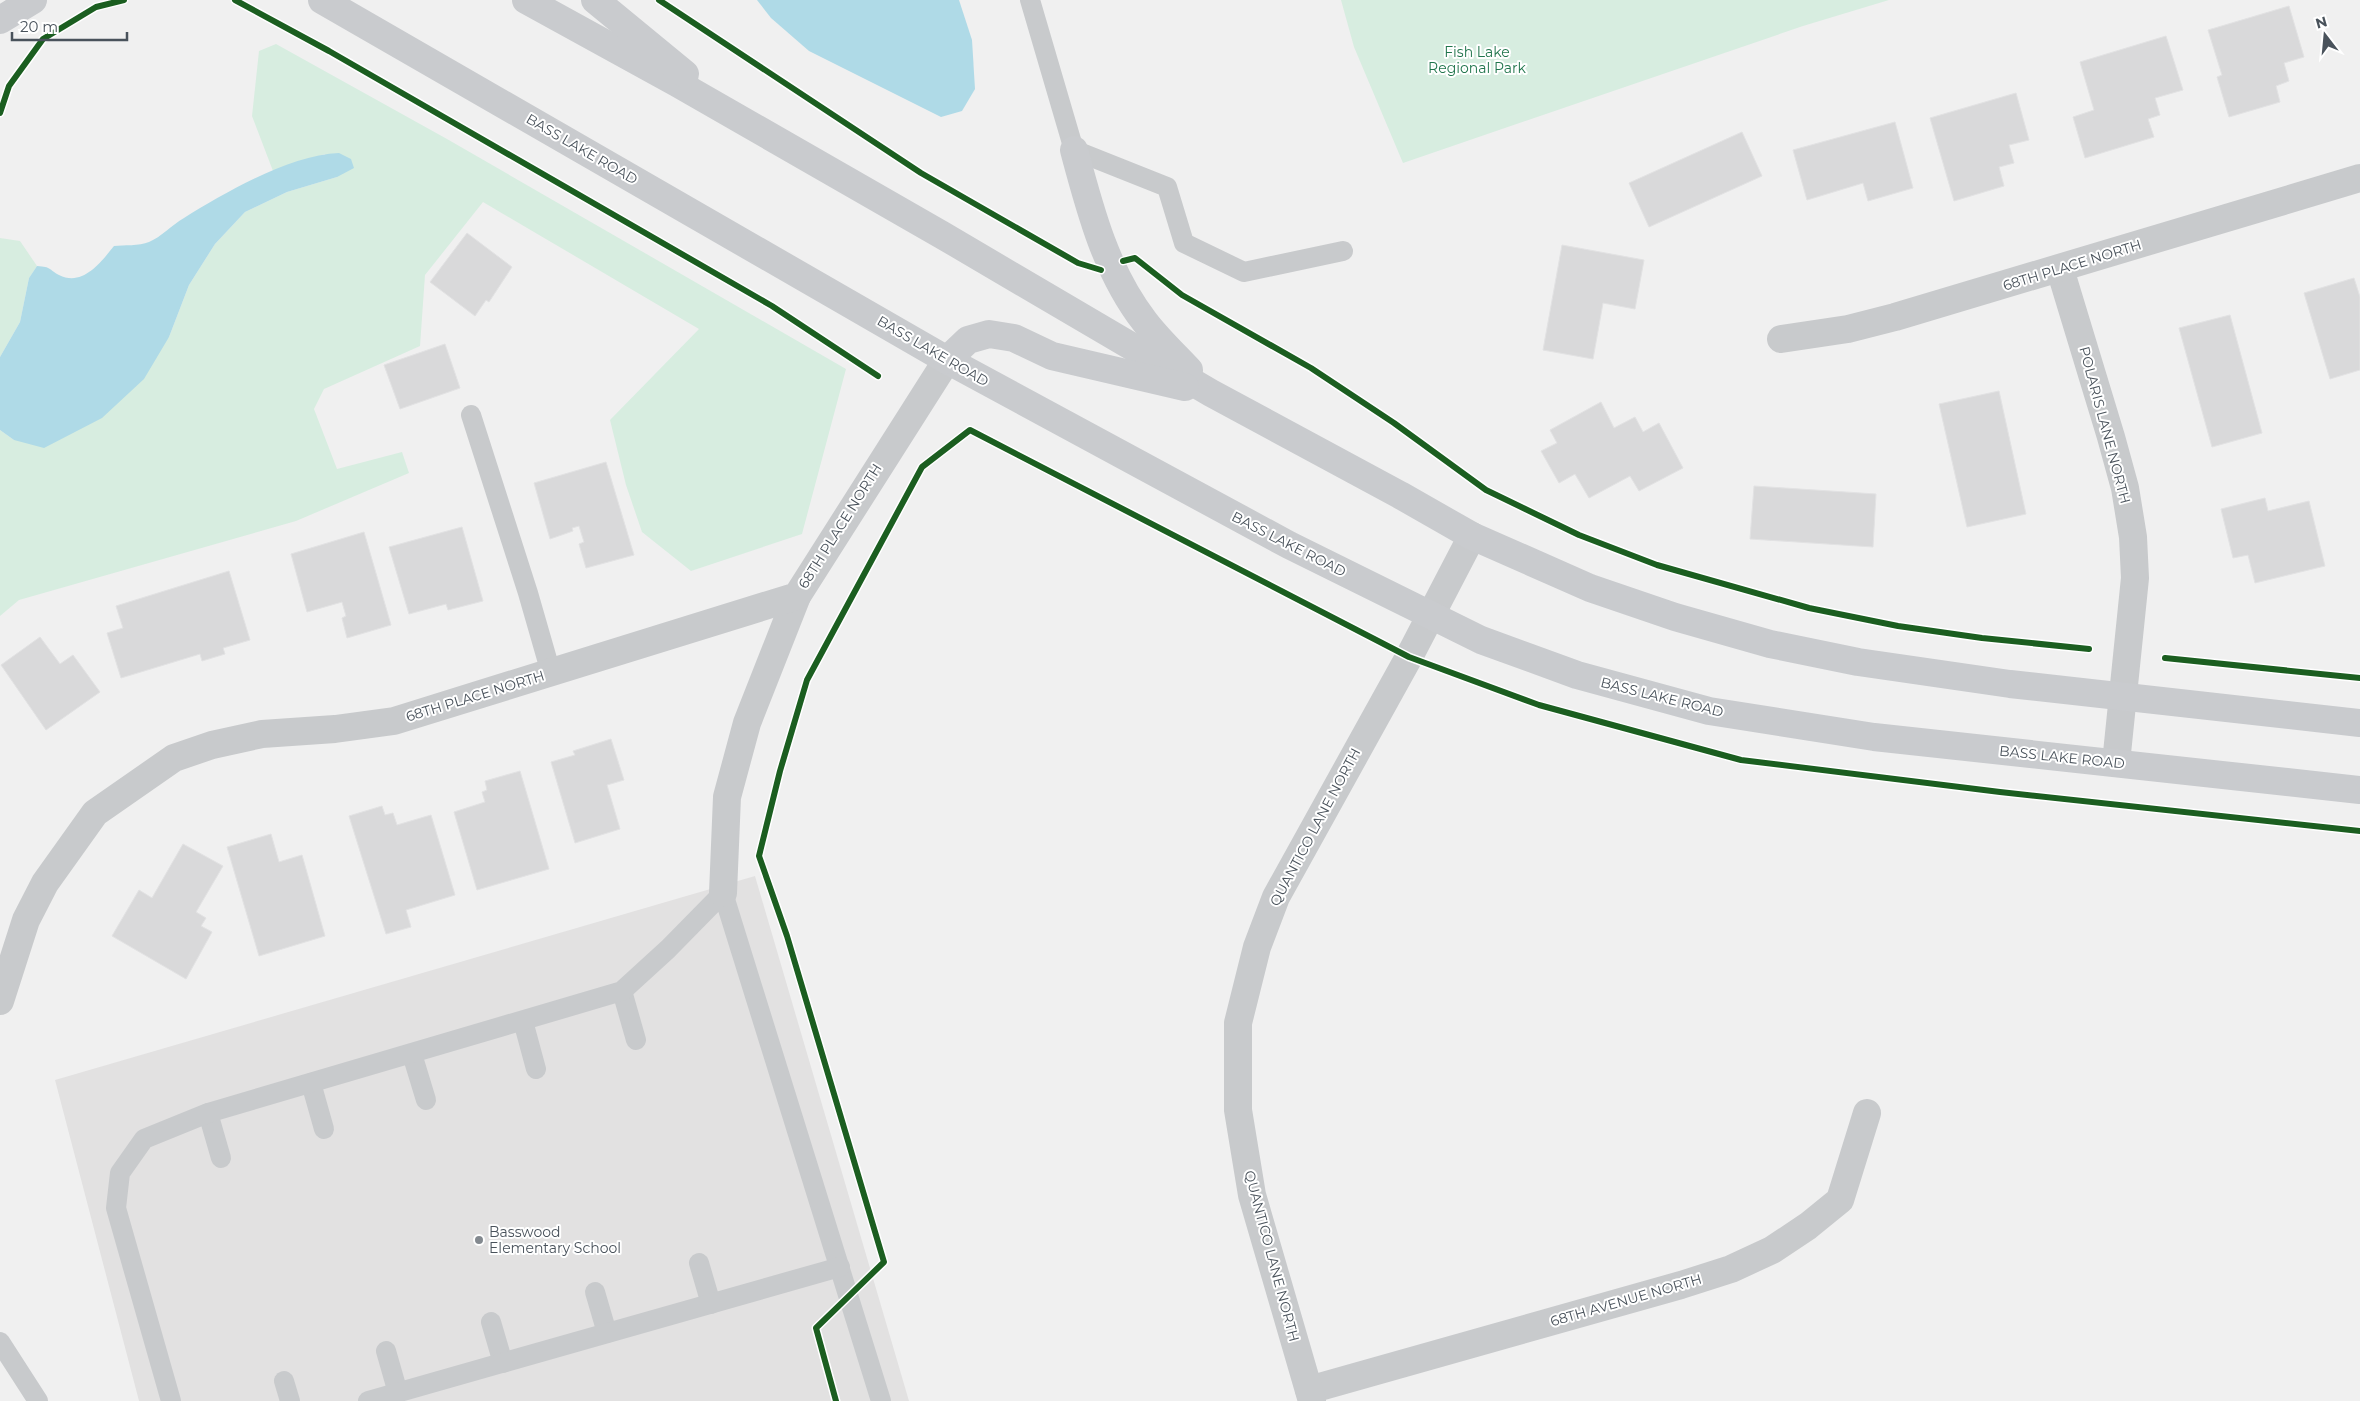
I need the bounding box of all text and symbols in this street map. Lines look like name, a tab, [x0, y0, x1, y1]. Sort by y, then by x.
scale bar	[12, 10, 128, 42]
north arrow	[2300, 10, 2350, 60]
text: N	[2313, 12, 2329, 33]
text: 20 m	[20, 17, 58, 36]
park label: Fish Lake Regional Park	[1428, 43, 1527, 77]
street label: BASS LAKE ROAD	[523, 110, 641, 188]
street label: 68TH PLACE NORTH	[2001, 235, 2143, 295]
street label: BASS LAKE ROAD	[874, 312, 992, 390]
street label: POLARIS LANE NORTH	[2075, 344, 2135, 506]
street label: 68TH PLACE NORTH	[794, 460, 886, 592]
street label: BASS LAKE ROAD	[1229, 507, 1349, 581]
street label: 68TH PLACE NORTH	[404, 666, 546, 726]
street label: BASS LAKE ROAD	[1599, 673, 1725, 721]
street label: BASS LAKE ROAD	[1998, 741, 2126, 773]
street label: QUANTICO LANE NORTH	[1266, 745, 1364, 909]
street label: QUANTICO LANE NORTH	[1240, 1168, 1304, 1344]
place label: Basswood Elementary School	[489, 1223, 621, 1257]
marker: Basswood Elementary School	[473, 1234, 485, 1246]
street label: 68TH AVENUE NORTH	[1548, 1270, 1704, 1330]

